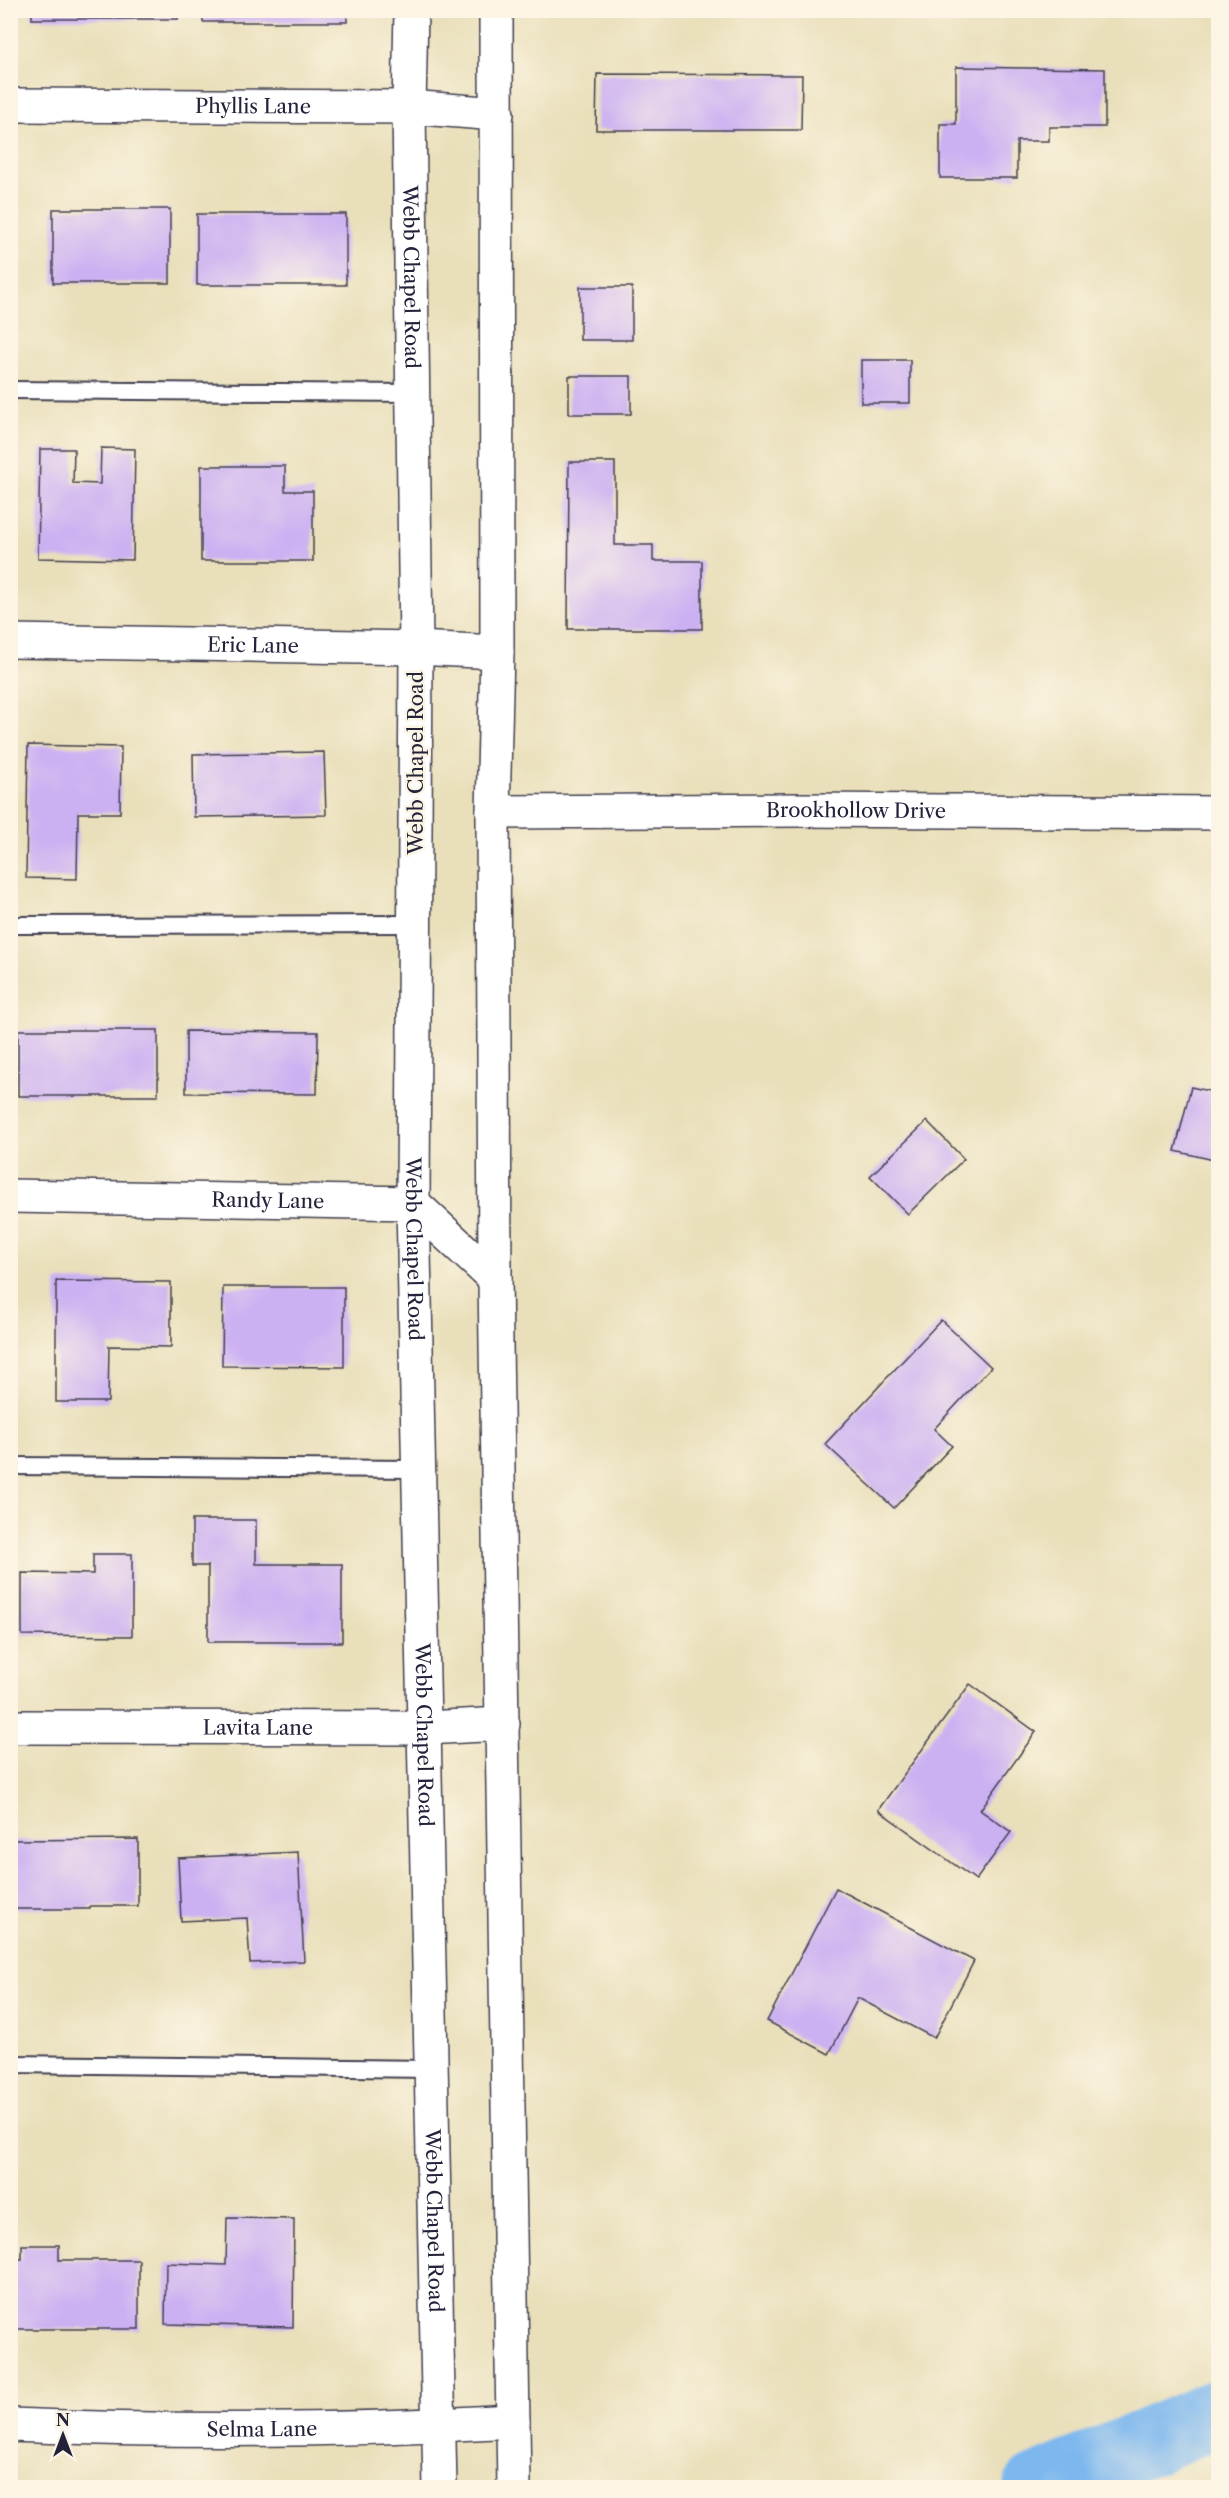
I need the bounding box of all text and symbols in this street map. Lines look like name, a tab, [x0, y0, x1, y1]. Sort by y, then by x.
street label: Phyllis Lane	[195, 94, 311, 119]
street label: Webb Chapel Road	[398, 184, 424, 369]
street label: Eric Lane	[207, 632, 299, 658]
street label: Webb Chapel Road	[404, 671, 428, 856]
street label: Brookhollow Drive	[766, 798, 946, 823]
street label: Webb Chapel Road	[401, 1156, 428, 1341]
street label: Randy Lane	[211, 1188, 325, 1213]
street label: Webb Chapel Road	[410, 1642, 438, 1827]
street label: Lavita Lane	[203, 1715, 313, 1740]
street label: Webb Chapel Road	[420, 2128, 448, 2313]
north arrow	[33, 2405, 93, 2465]
text: N	[56, 2410, 70, 2430]
street label: Selma Lane	[206, 2417, 318, 2442]

